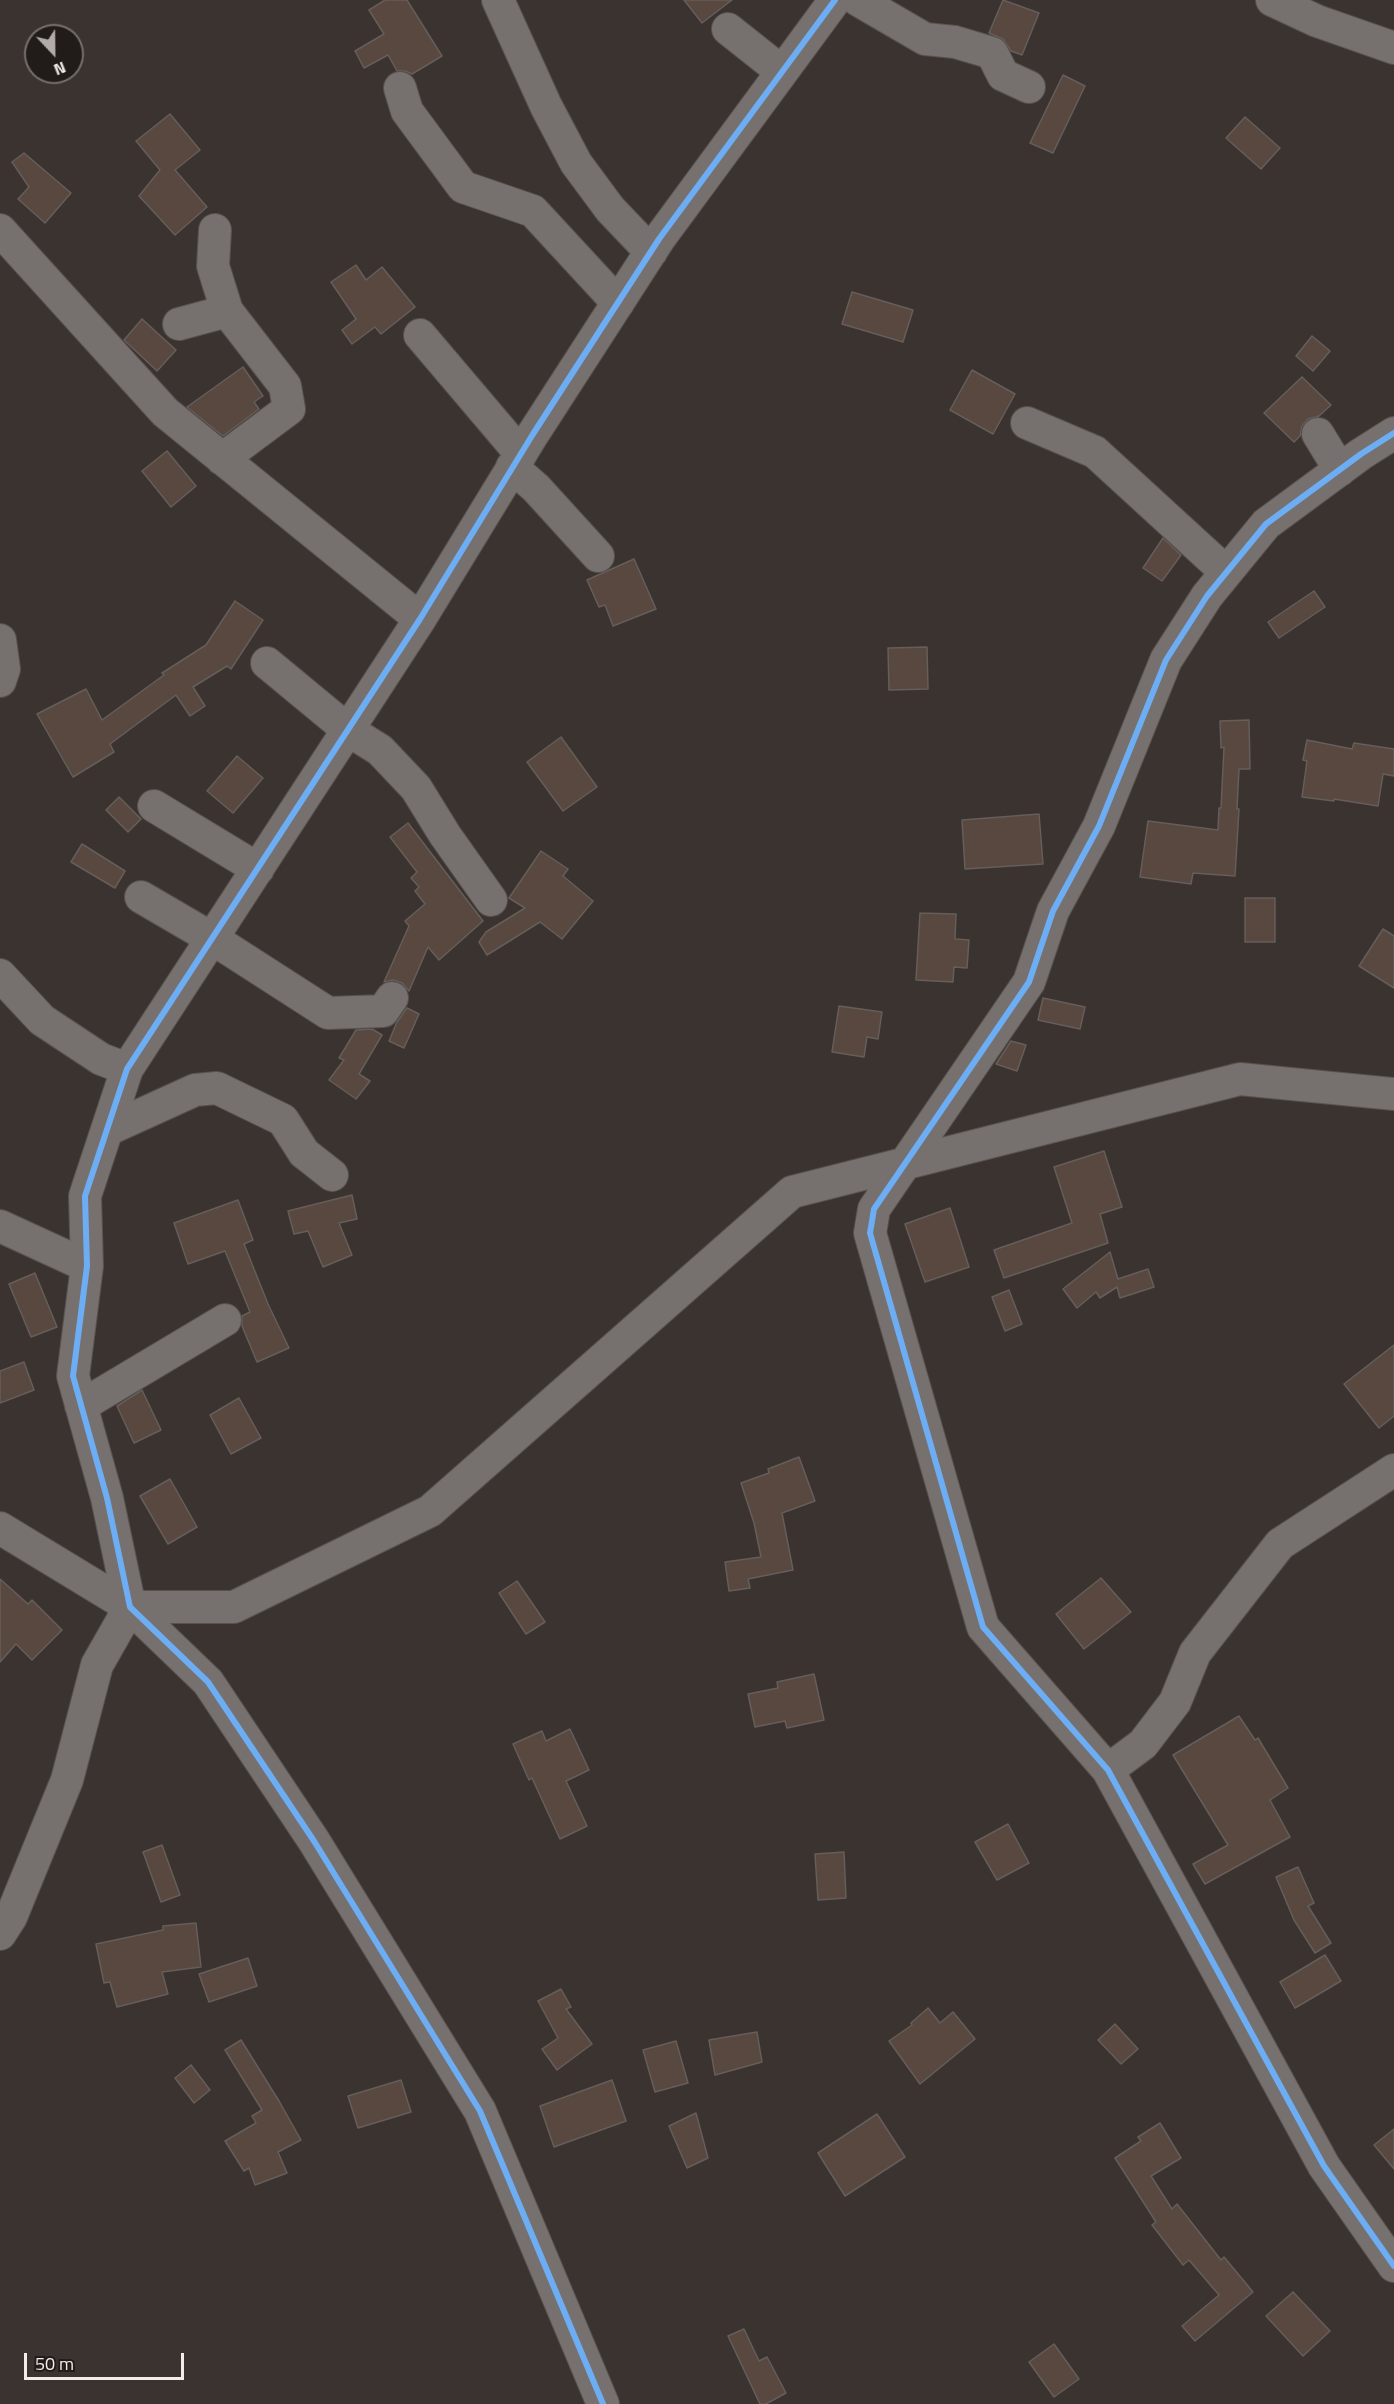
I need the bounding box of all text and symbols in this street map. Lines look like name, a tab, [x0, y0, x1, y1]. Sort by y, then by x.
north arrow	[24, 24, 84, 84]
text: N	[50, 56, 70, 82]
scale bar	[27, 2341, 188, 2379]
text: 50 m	[35, 2350, 74, 2377]

